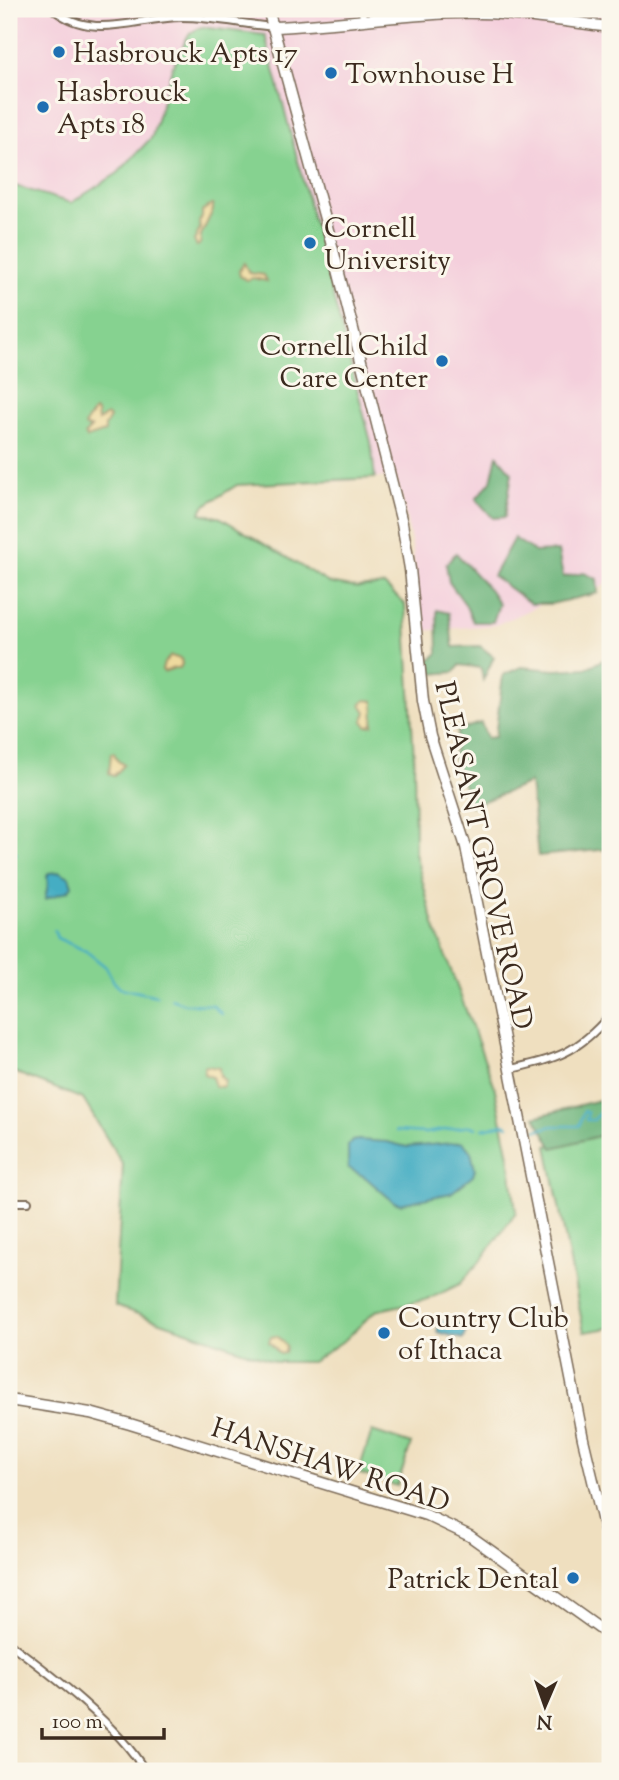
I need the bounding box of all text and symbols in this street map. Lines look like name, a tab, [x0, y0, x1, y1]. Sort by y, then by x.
place label: Hasbrouck Apts 17	[73, 35, 298, 75]
marker: Hasbrouck Apts 17	[51, 44, 67, 60]
place label: Townhouse H	[345, 56, 514, 96]
marker: Townhouse H	[323, 65, 339, 81]
place label: Hasbrouck Apts 18	[57, 74, 188, 146]
marker: Hasbrouck Apts 18	[35, 99, 51, 115]
place label: Cornell University	[324, 210, 451, 282]
marker: Cornell University	[302, 235, 318, 251]
place label: Cornell Child Care Center	[259, 328, 428, 400]
marker: Cornell Child Care Center	[434, 353, 450, 369]
street label: PLEASANT GROVE ROAD	[423, 678, 542, 1034]
place label: Country Club of Ithaca	[398, 1300, 569, 1372]
marker: Country Club of Ithaca	[376, 1325, 392, 1341]
street label: HANSHAW ROAD	[206, 1409, 455, 1524]
place label: Patrick Dental	[388, 1561, 559, 1601]
marker: Patrick Dental	[565, 1570, 581, 1586]
north arrow	[510, 1672, 580, 1742]
scale bar	[42, 1696, 164, 1740]
text: N	[536, 1707, 553, 1734]
text: 100 m	[52, 1708, 103, 1738]

